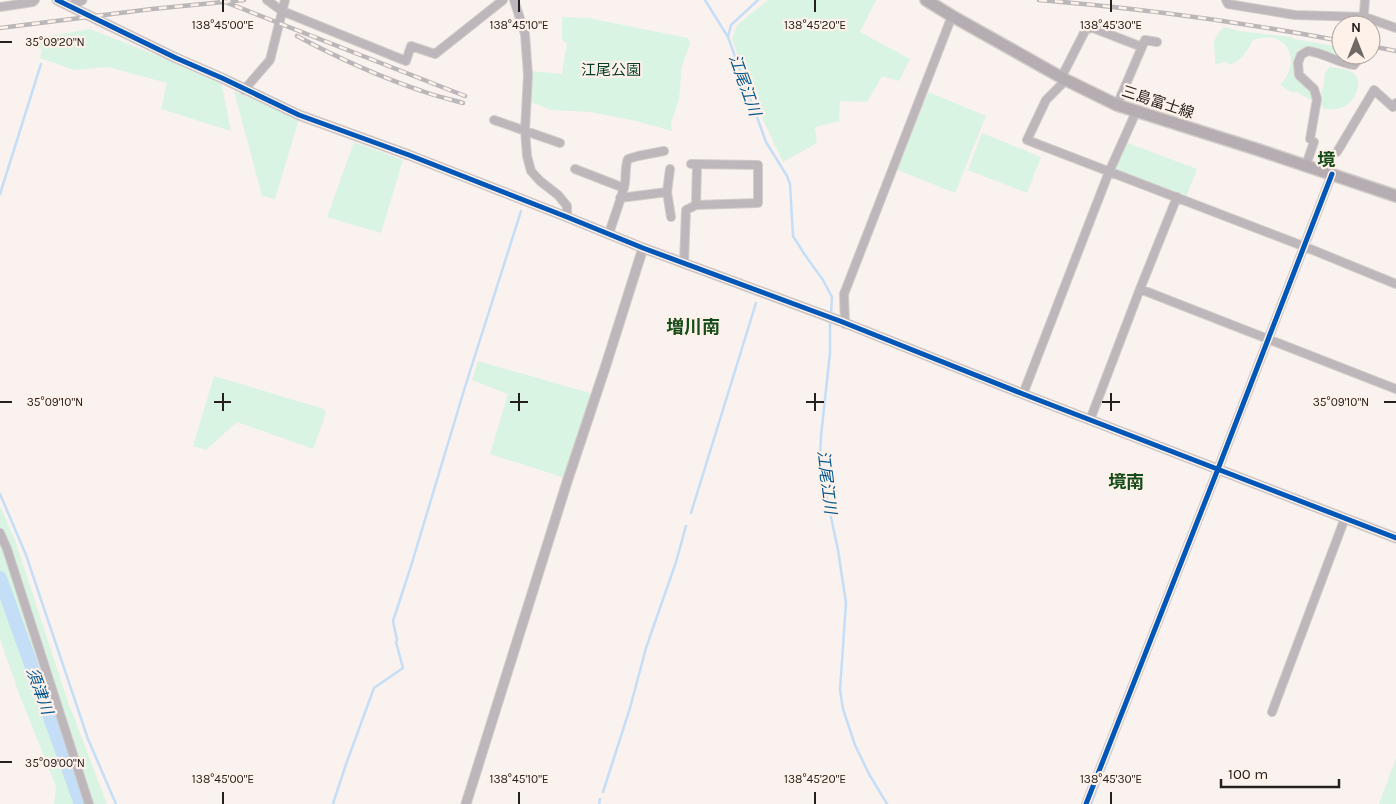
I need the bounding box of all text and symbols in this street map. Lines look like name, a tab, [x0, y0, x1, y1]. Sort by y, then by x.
north arrow	[1331, 15, 1381, 65]
text: 138°45'00"E	[192, 18, 254, 32]
text: 138°45'10"E	[489, 18, 549, 32]
text: 138°45'20"E	[784, 18, 846, 32]
text: 138°45'30"E	[1080, 18, 1142, 32]
text: N	[1351, 19, 1361, 36]
text: 35°09'20"N	[25, 35, 85, 49]
water label: 江尾江川	[725, 52, 766, 120]
park label: 江尾公園	[581, 61, 641, 79]
street label: 三島富士線	[1120, 82, 1196, 122]
district label: 境	[1317, 149, 1336, 171]
district label: 増川南	[666, 316, 720, 338]
text: 35°09'10"N	[27, 395, 83, 409]
text: 35°09'10"N	[1313, 395, 1369, 409]
water label: 江尾江川	[814, 449, 841, 517]
district label: 境南	[1108, 471, 1144, 493]
water label: 須津川	[23, 665, 58, 719]
text: 35°09'00"N	[25, 756, 85, 770]
scale bar	[1221, 756, 1338, 788]
text: 100 m	[1228, 765, 1268, 783]
text: 138°45'00"E	[192, 772, 254, 786]
text: 138°45'10"E	[489, 772, 549, 786]
text: 138°45'20"E	[784, 772, 846, 786]
text: 138°45'30"E	[1080, 772, 1142, 786]

